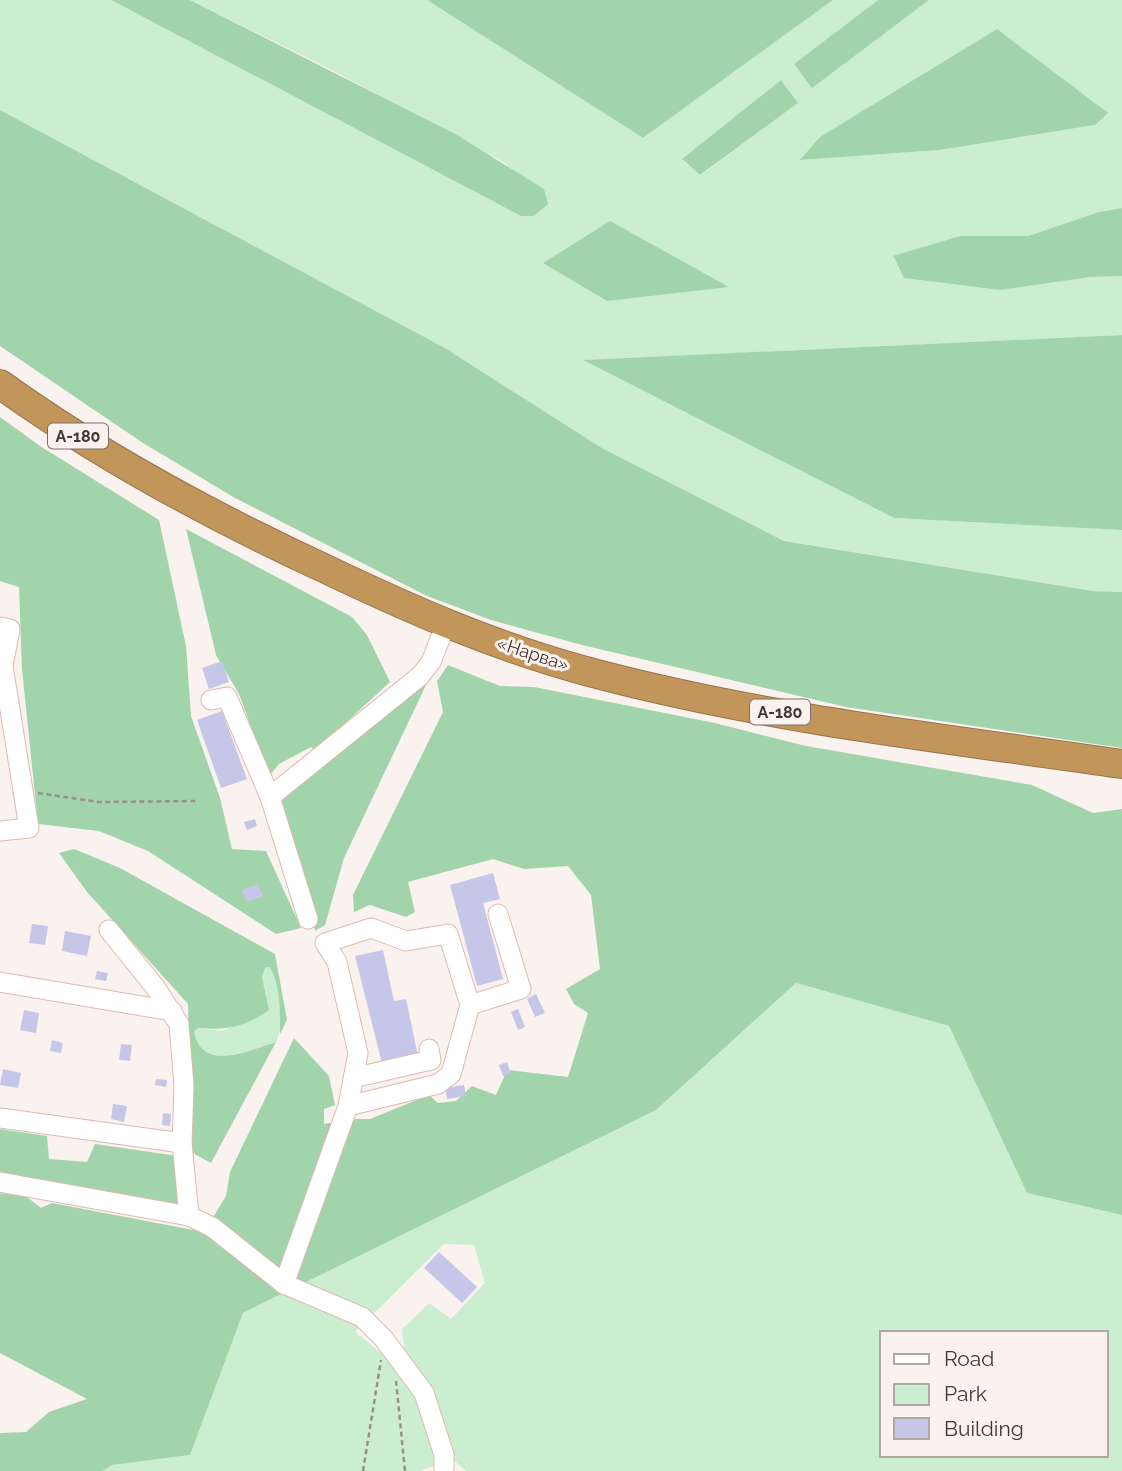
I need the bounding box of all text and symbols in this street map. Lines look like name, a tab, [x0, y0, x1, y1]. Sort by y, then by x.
road number: А-180	[48, 424, 108, 448]
street label: «Нарва»	[495, 632, 572, 675]
road number: А-180	[750, 699, 810, 724]
legend	[880, 1331, 1108, 1457]
text: Road	[944, 1346, 994, 1371]
text: Park	[944, 1381, 987, 1406]
text: Building	[944, 1416, 1024, 1441]

